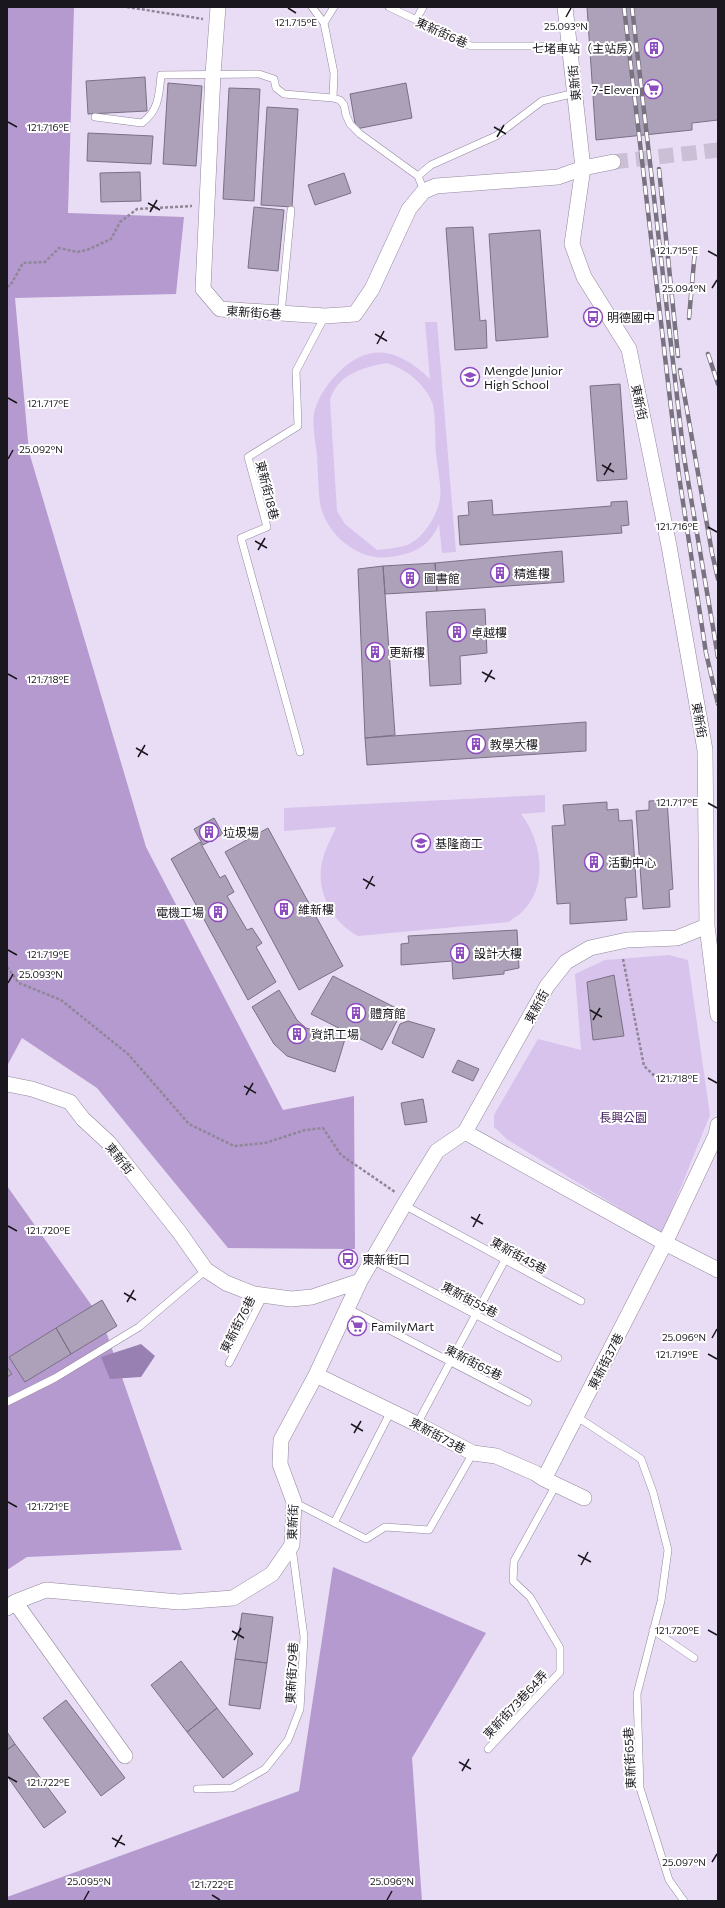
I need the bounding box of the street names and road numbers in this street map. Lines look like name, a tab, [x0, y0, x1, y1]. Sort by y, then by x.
street label: 東新街6巷	[414, 14, 470, 50]
street label: 東新街	[565, 64, 583, 102]
street label: 東新街6巷	[226, 303, 282, 321]
street label: 東新街	[629, 383, 651, 421]
street label: 東新街18巷	[254, 459, 282, 521]
street label: 東新街	[690, 701, 710, 739]
street label: 東新街	[521, 987, 551, 1025]
street label: 東新街	[103, 1140, 137, 1176]
street label: 東新街45巷	[488, 1234, 550, 1276]
street label: 東新街55巷	[439, 1278, 501, 1320]
street label: 東新街76巷	[217, 1293, 257, 1355]
street label: 東新街37巷	[585, 1331, 625, 1391]
street label: 東新街65巷	[443, 1342, 505, 1382]
street label: 東新街73巷	[408, 1414, 468, 1456]
street label: 東新街	[284, 1504, 300, 1540]
street label: 東新街79巷	[282, 1642, 300, 1704]
street label: 東新街73巷64弄	[480, 1667, 550, 1741]
street label: 東新街65巷	[620, 1727, 638, 1789]

